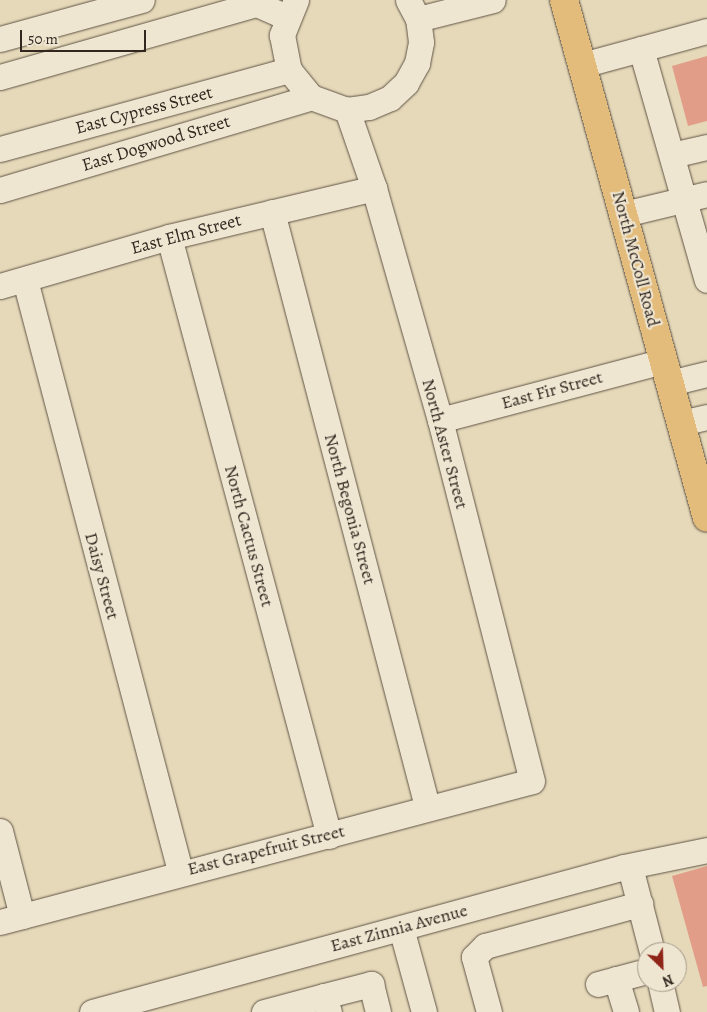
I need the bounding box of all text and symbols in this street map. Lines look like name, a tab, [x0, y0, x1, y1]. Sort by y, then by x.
scale bar	[22, 20, 149, 52]
text: 50 m	[28, 29, 58, 49]
street label: East Cypress Street	[73, 81, 215, 139]
street label: East Dogwood Street	[79, 110, 233, 176]
street label: North McColl Road	[607, 189, 665, 329]
street label: East Elm Street	[129, 209, 243, 259]
street label: East Fir Street	[499, 366, 605, 414]
street label: North Aster Street	[417, 376, 473, 512]
street label: North Begonia Street	[319, 431, 381, 587]
street label: North Cactus Street	[220, 463, 278, 609]
street label: Daisy Street	[80, 530, 124, 622]
street label: East Grapefruit Street	[185, 820, 347, 880]
street label: East Zinnia Avenue	[328, 899, 470, 957]
north arrow	[637, 942, 687, 992]
text: N	[659, 969, 676, 991]

